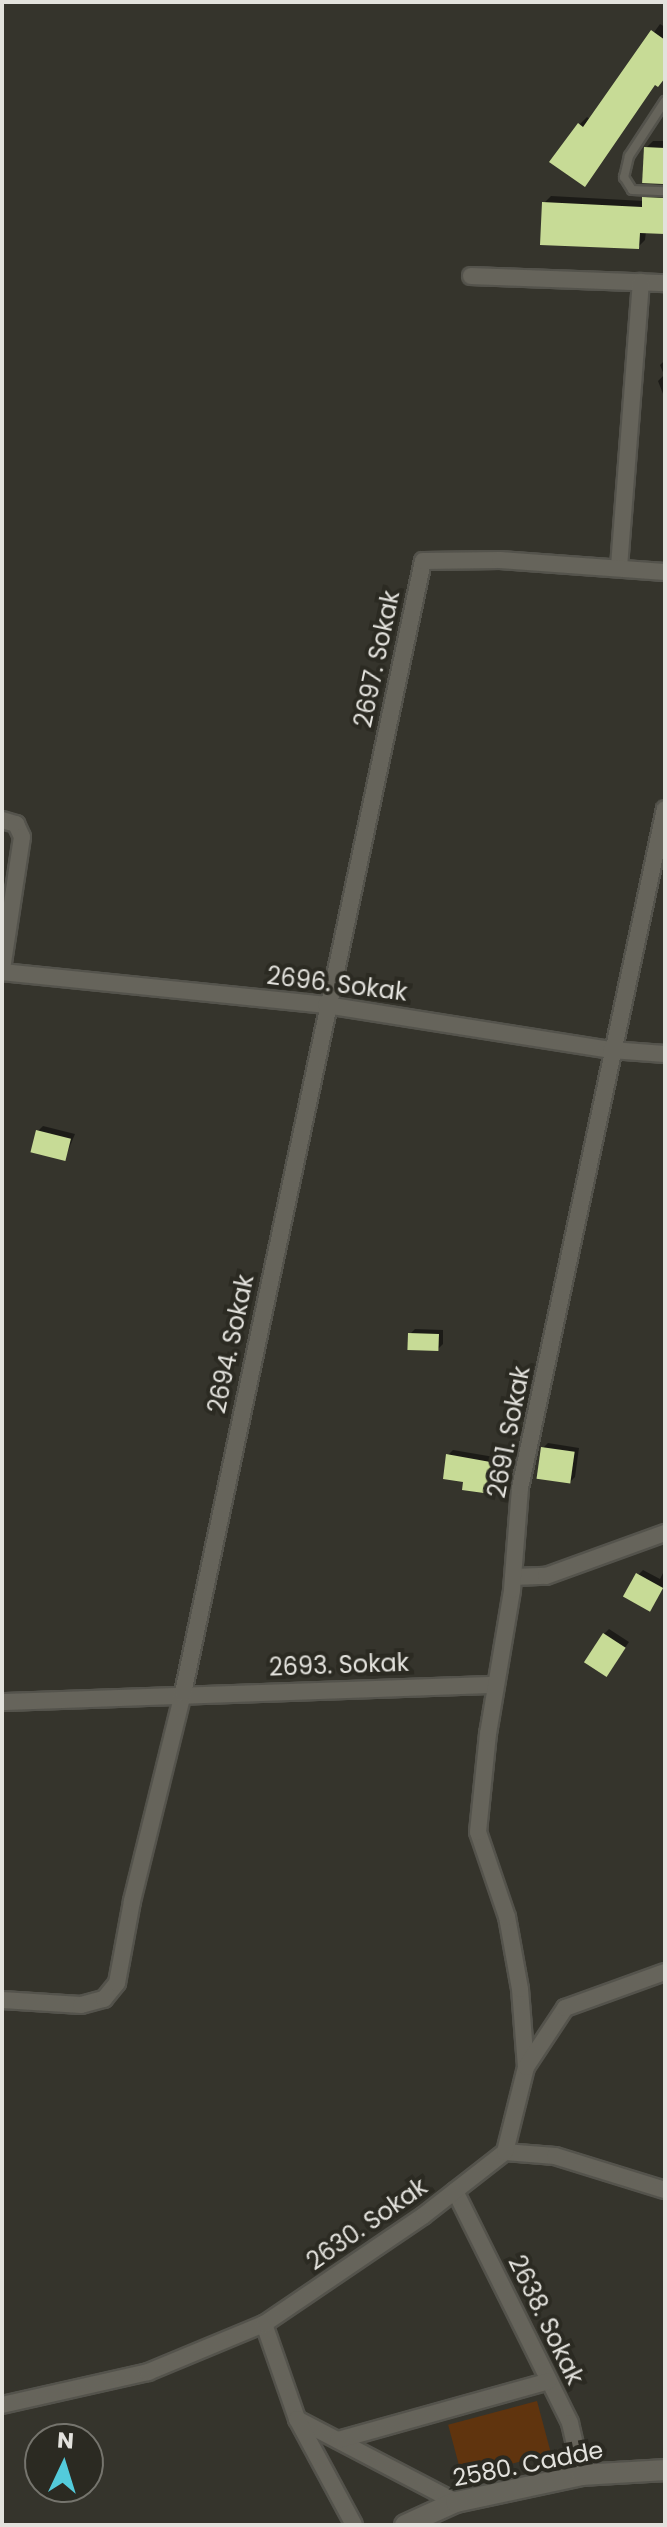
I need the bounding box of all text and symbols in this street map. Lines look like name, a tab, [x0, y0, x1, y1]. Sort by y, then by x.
street label: 2697. Sokak	[348, 588, 406, 730]
street label: 2696. Sokak	[265, 961, 409, 1007]
street label: 2694. Sokak	[202, 1272, 260, 1416]
street label: 2691. Sokak	[482, 1364, 536, 1500]
street label: 2693. Sokak	[268, 1648, 410, 1682]
street label: 2630. Sokak	[301, 2172, 433, 2276]
street label: 2638. Sokak	[502, 2251, 590, 2389]
north arrow	[24, 2423, 104, 2503]
text: N	[56, 2425, 75, 2457]
street label: 2580. Cadde	[450, 2435, 606, 2493]

